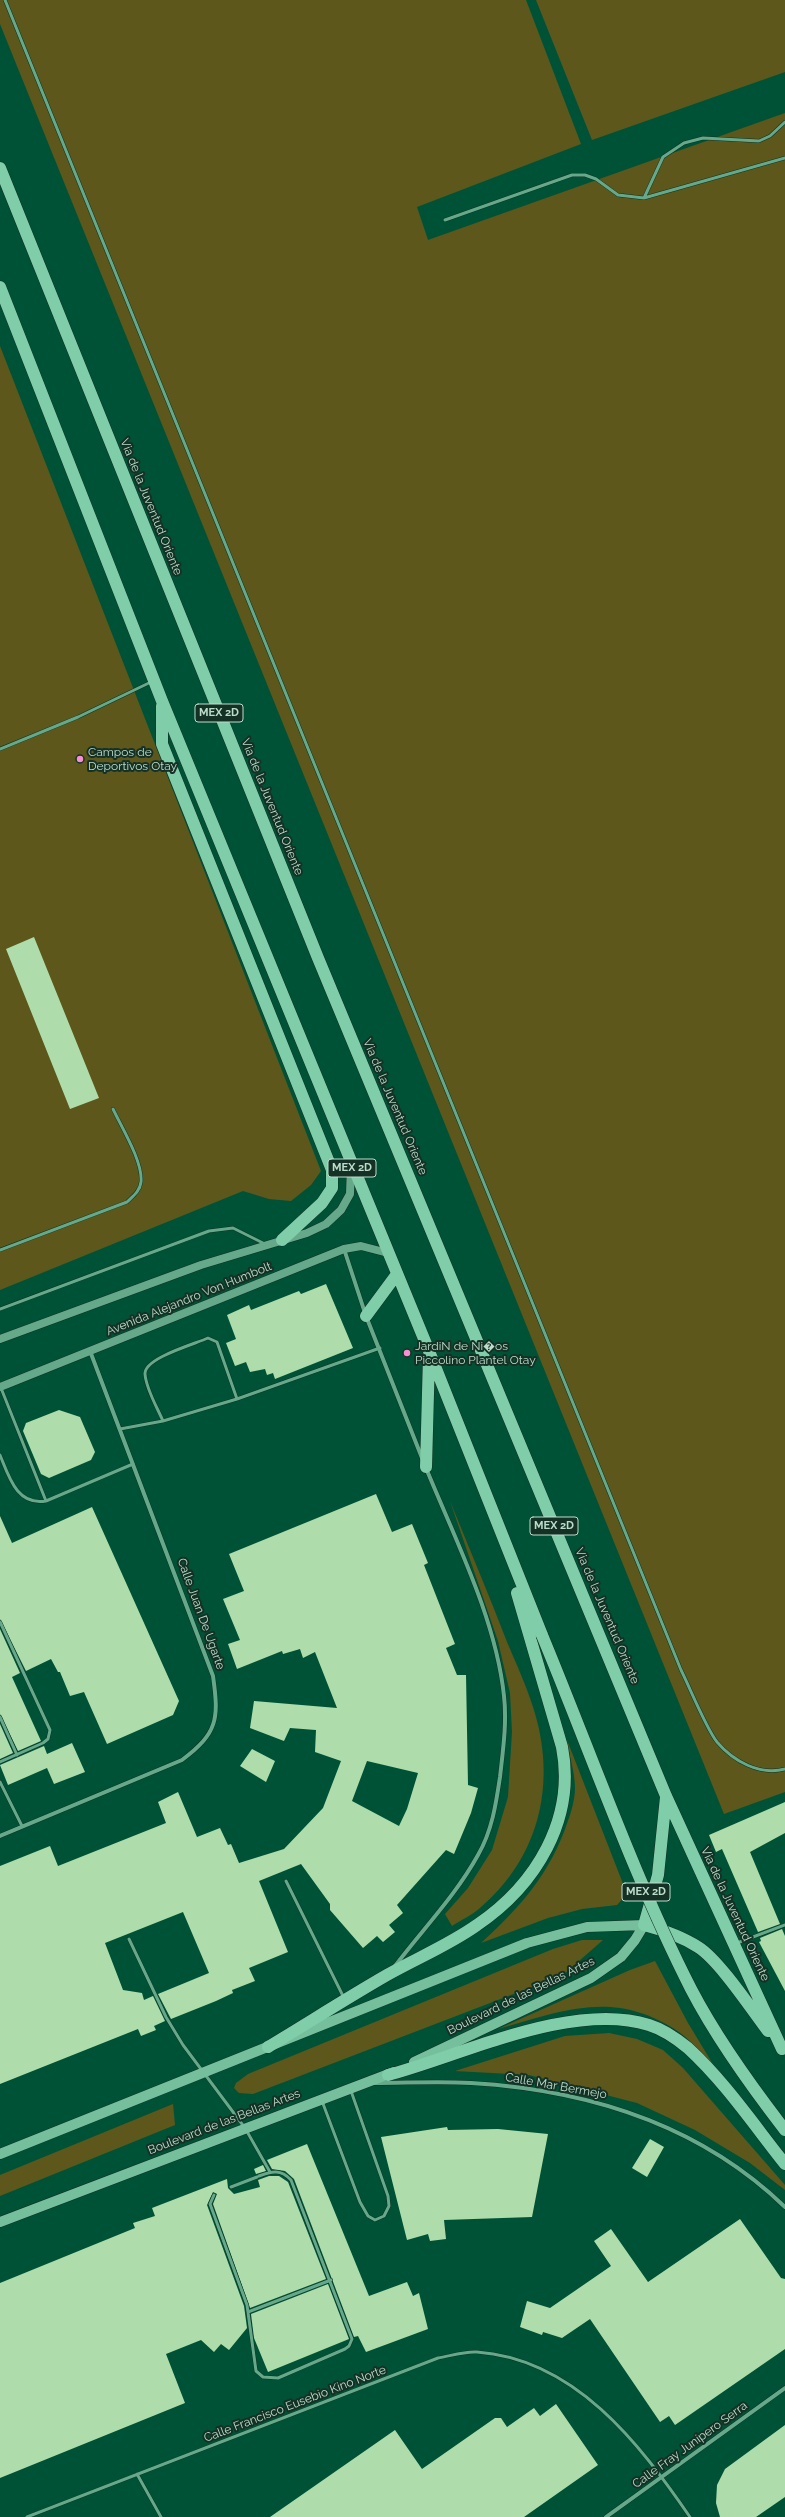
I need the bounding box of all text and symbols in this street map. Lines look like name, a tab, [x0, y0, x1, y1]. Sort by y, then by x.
street label: Via de la Juventud Oriente	[117, 437, 185, 577]
road number: MEX 2D	[195, 704, 243, 722]
street label: Via de la Juventud Oriente	[238, 737, 306, 877]
place label: Campos de Deportivos Otay	[88, 745, 177, 773]
marker: Campos de Deportivos Otay	[75, 754, 85, 764]
street label: Via de la Juventud Oriente	[360, 1037, 430, 1177]
road number: MEX 2D	[328, 1159, 376, 1177]
street label: Avenida Alejandro Von Humbolt	[104, 1259, 274, 1339]
place label: JardiN de Ni�os Piccolino Plantel Otay	[415, 1339, 536, 1367]
marker: JardiN de Ni�os Piccolino Plantel Otay	[402, 1348, 412, 1358]
road number: MEX 2D	[530, 1517, 578, 1535]
street label: Via de la Juventud Oriente	[572, 1546, 642, 1686]
street label: Calle Juan De Ugarte	[174, 1556, 228, 1672]
street label: Via de la Juventud Oriente	[698, 1845, 772, 1983]
road number: MEX 2D	[622, 1883, 670, 1901]
street label: Boulevard de las Bellas Artes	[445, 1954, 597, 2038]
street label: Calle Mar Bermejo	[504, 2070, 608, 2102]
street label: Boulevard de las Bellas Artes	[146, 2086, 302, 2158]
street label: Calle Francisco Eusebio Kino Norte	[202, 2363, 388, 2445]
street label: Calle Fray Junípero Serra	[630, 2398, 750, 2492]

